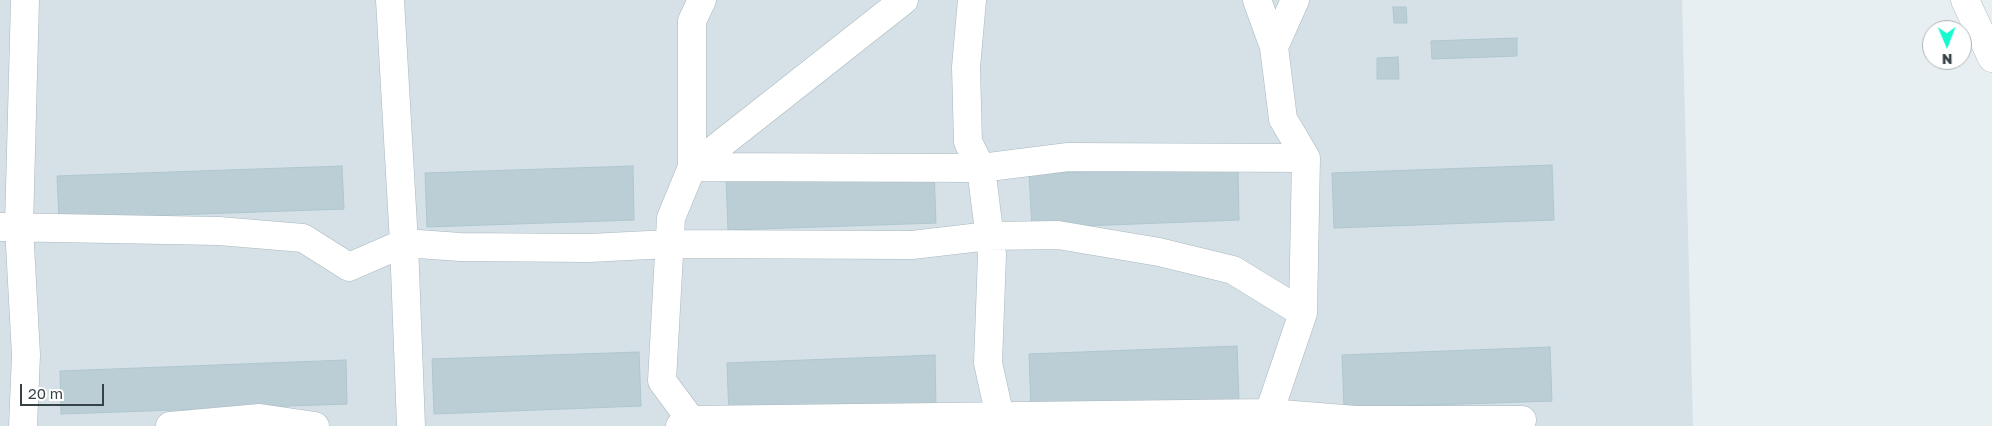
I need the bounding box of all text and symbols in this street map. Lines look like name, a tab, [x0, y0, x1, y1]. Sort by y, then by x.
north arrow	[1922, 20, 1972, 70]
text: N	[1942, 51, 1953, 68]
scale bar	[22, 374, 106, 406]
text: 20 m	[28, 384, 63, 402]

